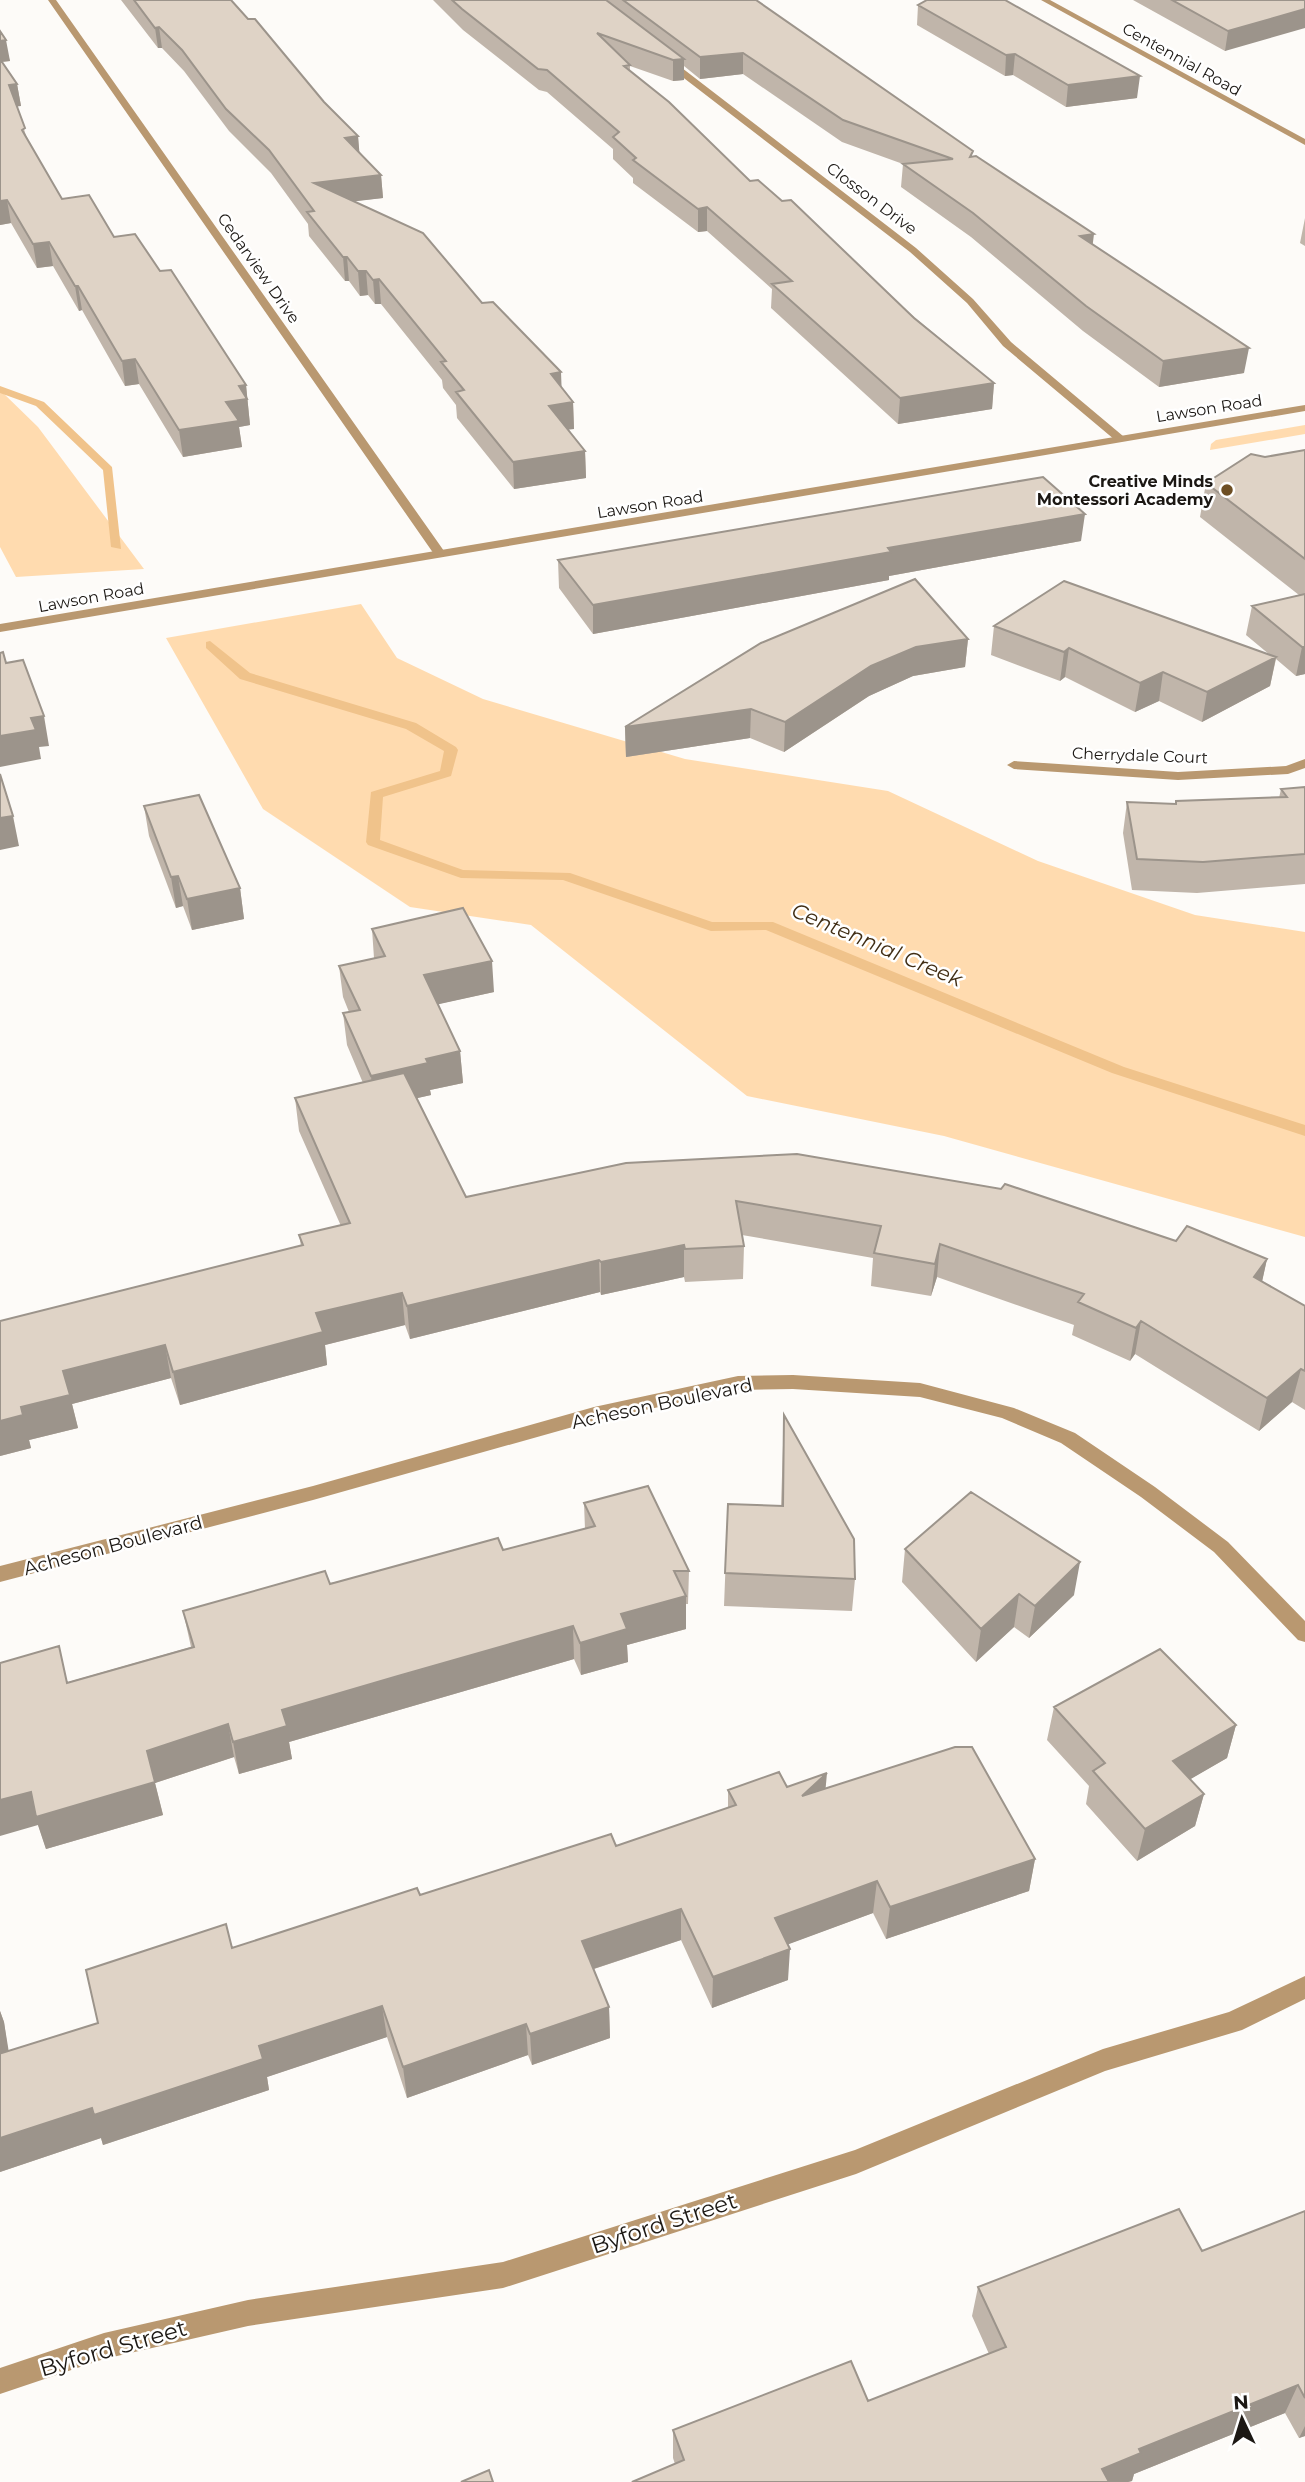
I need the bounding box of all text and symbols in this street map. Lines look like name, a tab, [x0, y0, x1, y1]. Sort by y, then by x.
street label: Centennial Road	[1119, 19, 1245, 100]
street label: Closson Drive	[823, 158, 921, 239]
street label: Cedarview Drive	[213, 209, 304, 327]
street label: Lawson Road	[1155, 391, 1264, 426]
place label: Creative Minds Montessori Academy	[1037, 472, 1213, 509]
marker: Creative Minds Montessori Academy	[1219, 482, 1235, 498]
street label: Lawson Road	[596, 487, 705, 522]
street label: Lawson Road	[37, 579, 146, 616]
street label: Cherrydale Court	[1072, 744, 1209, 767]
water label: Centennial Creek	[788, 897, 968, 992]
street label: Acheson Boulevard	[570, 1373, 755, 1434]
street label: Acheson Boulevard	[21, 1511, 205, 1580]
street label: Byford Street	[587, 2186, 741, 2260]
street label: Byford Street	[36, 2314, 190, 2382]
north arrow	[1207, 2384, 1277, 2454]
text: N	[1232, 2391, 1249, 2415]

